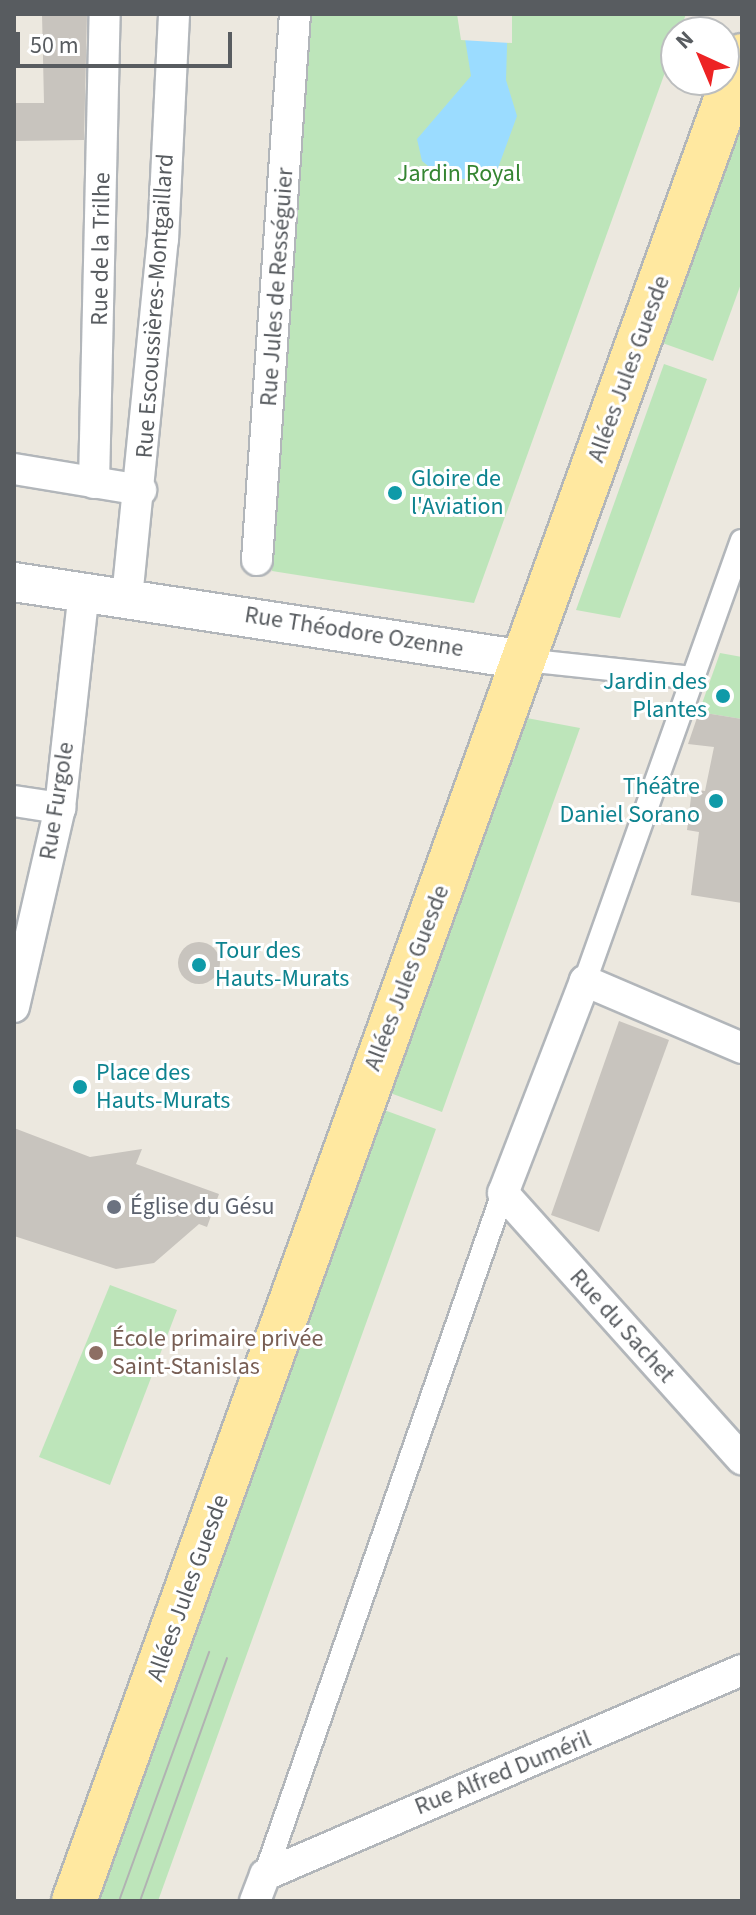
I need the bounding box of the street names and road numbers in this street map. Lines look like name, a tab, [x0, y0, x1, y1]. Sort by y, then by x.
street label: Rue Escoussières-Montgaillard	[130, 153, 180, 459]
street label: Rue Jules de Rességuier	[254, 167, 300, 407]
street label: Rue de la Trilhe	[85, 172, 117, 326]
street label: Allées Jules Guesde	[582, 272, 676, 466]
street label: Rue Théodore Ozenne	[243, 600, 465, 664]
street label: Rue Furgole	[33, 740, 81, 862]
street label: Allées Jules Guesde	[358, 881, 456, 1075]
street label: Rue du Sachet	[563, 1263, 681, 1389]
street label: Allées Jules Guesde	[141, 1491, 235, 1685]
street label: Rue Alfred Duméril	[411, 1724, 595, 1822]

